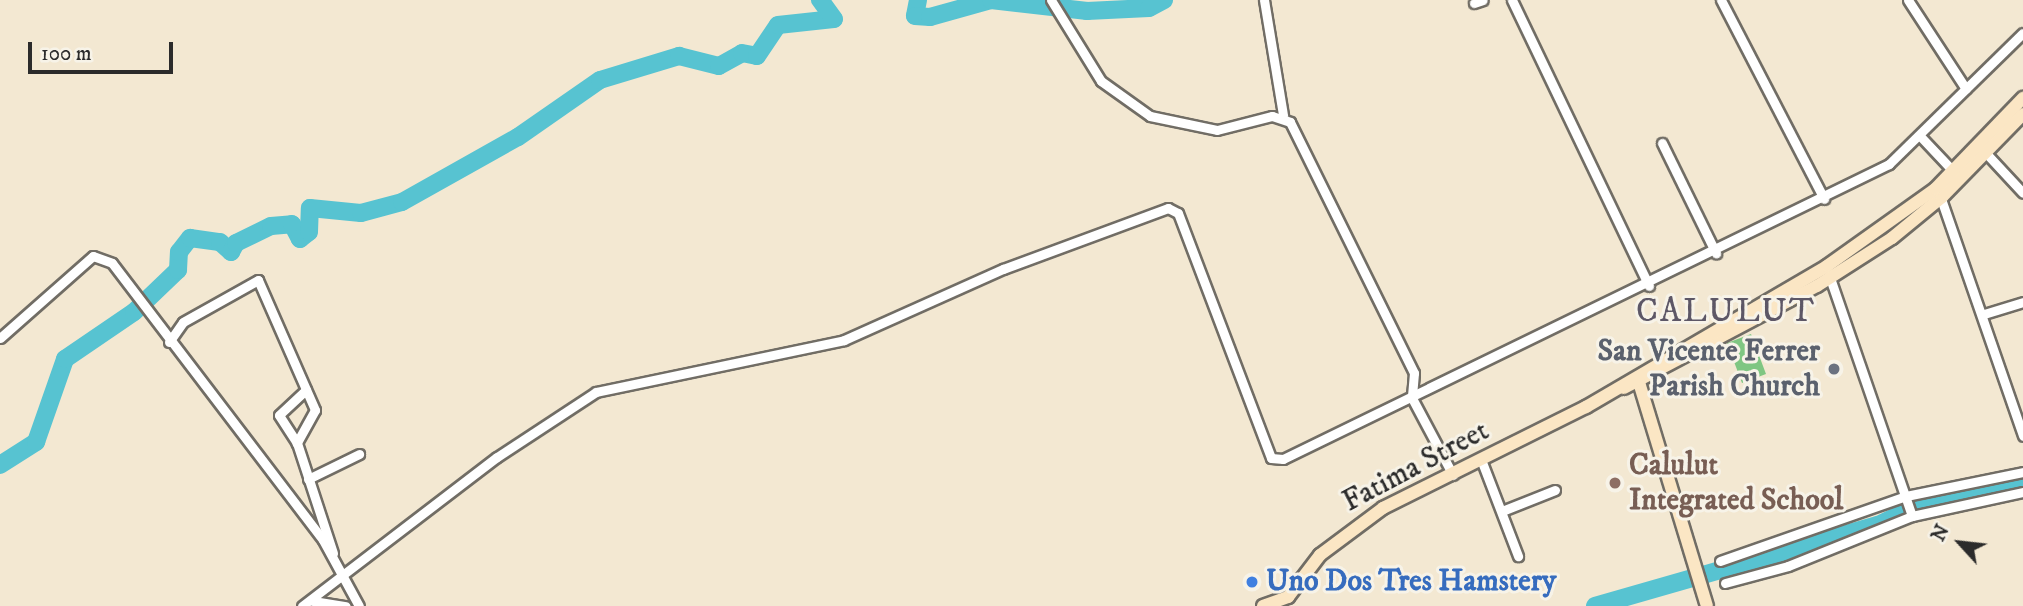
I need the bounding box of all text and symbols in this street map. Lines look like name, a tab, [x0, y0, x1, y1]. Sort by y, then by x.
scale bar	[32, 28, 177, 72]
text: 100 m	[41, 41, 92, 67]
district label: CALULUT	[1637, 292, 1815, 332]
place label: San Vicente Ferrer Parish Church	[1598, 334, 1820, 404]
marker: San Vicente Ferrer Parish Church	[1826, 361, 1842, 377]
street label: Fatima Street	[1337, 413, 1495, 521]
place label: Calulut Integrated School	[1629, 448, 1843, 518]
marker: Calulut Integrated School	[1607, 475, 1623, 491]
north arrow	[1925, 508, 1995, 578]
text: N	[1927, 521, 1955, 545]
place label: Uno Dos Tres Hamstery	[1266, 564, 1556, 600]
marker: Uno Dos Tres Hamstery	[1244, 574, 1260, 590]

